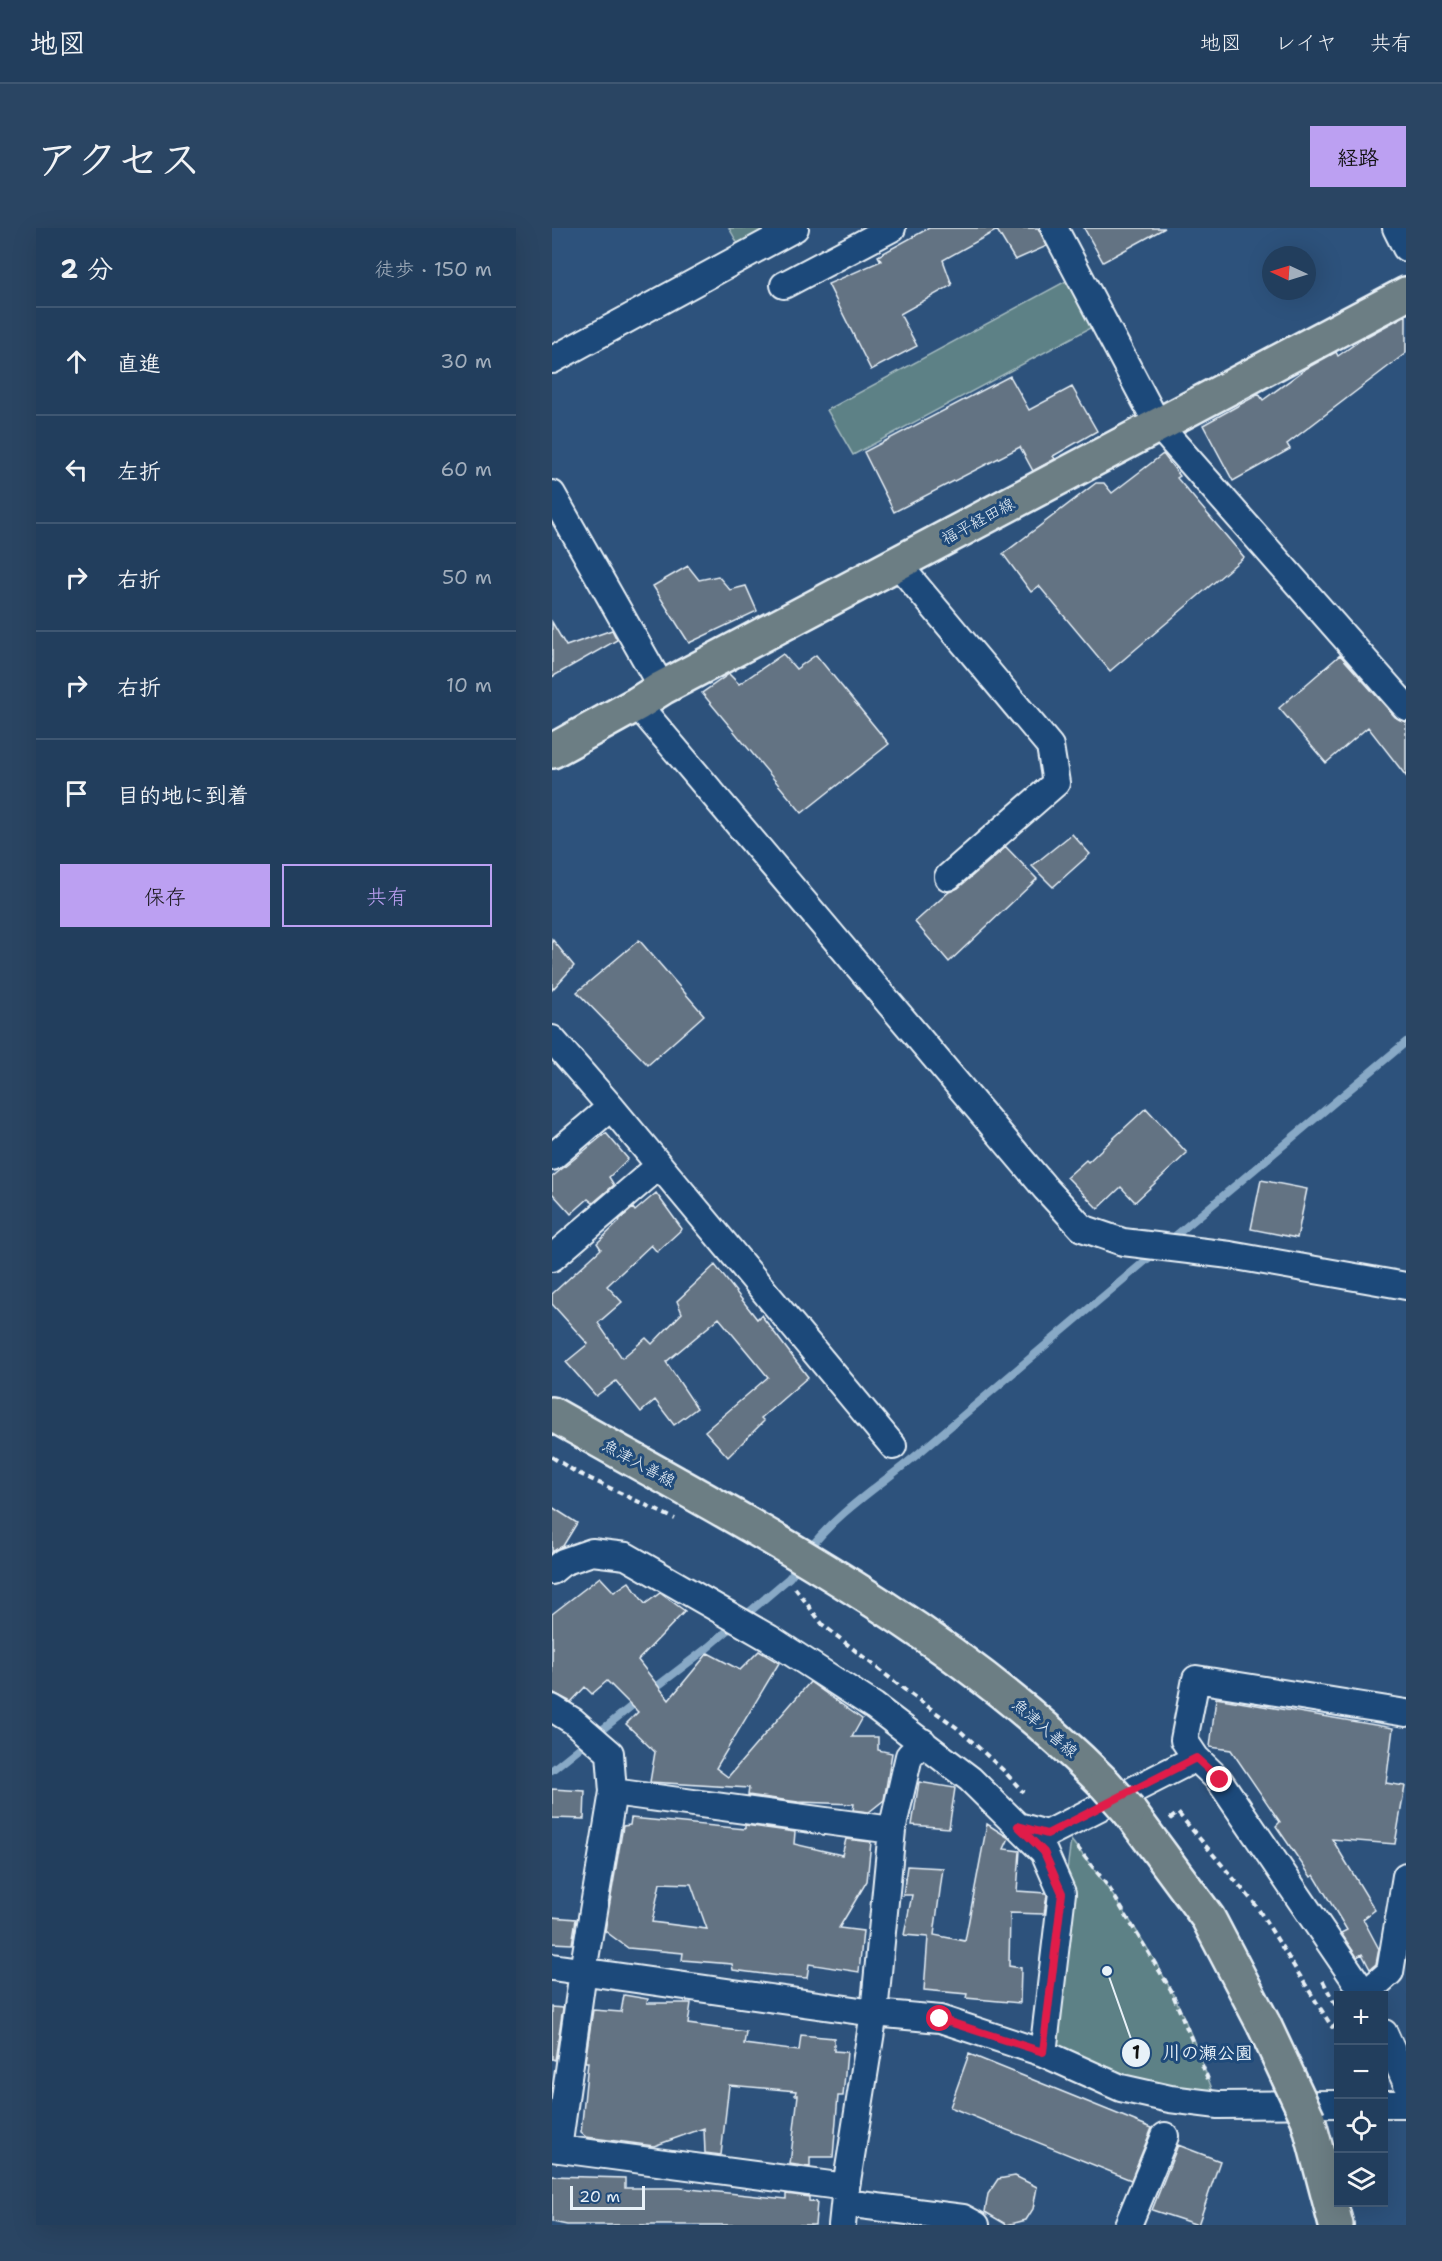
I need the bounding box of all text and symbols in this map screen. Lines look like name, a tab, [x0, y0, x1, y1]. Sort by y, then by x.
text: 地図	[30, 24, 86, 62]
text: 地図	[1200, 29, 1242, 57]
text: レイヤ	[1275, 29, 1337, 57]
text: 共有	[1370, 29, 1412, 57]
button: 経路	[1310, 126, 1406, 187]
text: アクセス	[36, 131, 201, 187]
north arrow	[1262, 246, 1316, 300]
text: 2 分	[60, 251, 113, 286]
text: 徒歩 · 150 m	[375, 256, 492, 282]
icon: ahead	[60, 345, 93, 378]
text: 30 m	[440, 348, 492, 374]
text: 直進	[117, 349, 161, 378]
icon: left	[60, 453, 93, 486]
text: 60 m	[440, 456, 492, 482]
text: 左折	[117, 457, 161, 486]
street label: 福平経田線	[938, 493, 1018, 549]
icon: right	[60, 561, 93, 594]
text: 50 m	[442, 564, 492, 590]
text: 右折	[117, 565, 161, 594]
icon: right	[60, 669, 93, 702]
text: 10 m	[446, 672, 492, 698]
text: 右折	[117, 673, 161, 702]
icon: arrive	[60, 777, 93, 810]
text: 目的地に到着	[117, 781, 249, 810]
button: 保存	[60, 864, 270, 927]
button: 共有	[282, 864, 492, 927]
street label: 魚津入善線	[599, 1434, 679, 1492]
street label: 魚津入善線	[1008, 1694, 1082, 1762]
route end	[1206, 1766, 1232, 1792]
map controls	[1334, 1991, 1388, 2207]
button: +	[1334, 1991, 1388, 2045]
route start	[926, 2005, 952, 2031]
callout: 川の瀬公園	[1121, 2035, 1265, 2071]
text: 1	[1132, 2041, 1140, 2065]
text: 川の瀬公園	[1163, 2041, 1253, 2065]
button: −	[1334, 2045, 1388, 2099]
button: locate	[1334, 2099, 1388, 2153]
button: layers	[1334, 2153, 1388, 2207]
scale bar	[570, 2183, 645, 2210]
text: 20 m	[579, 2186, 620, 2207]

